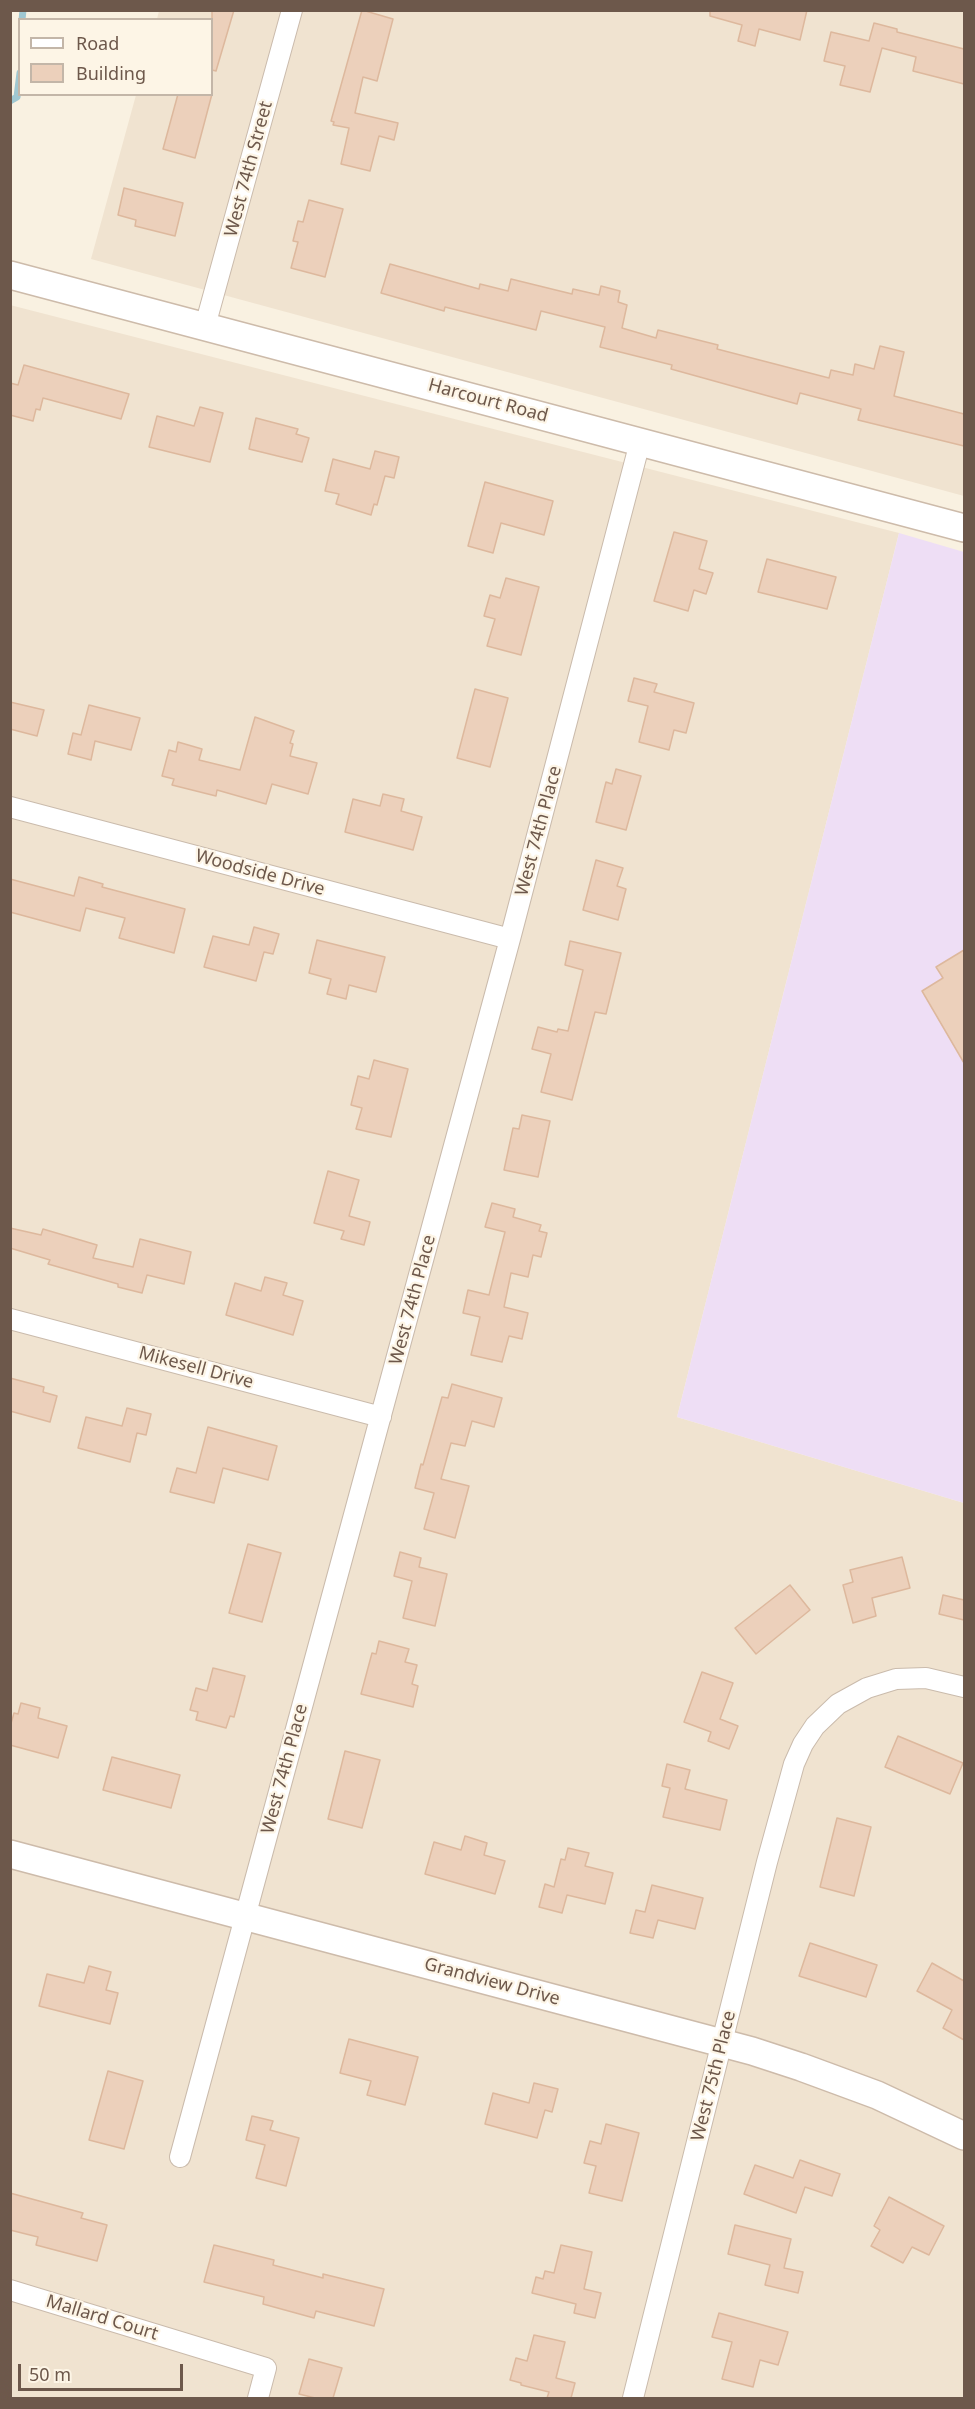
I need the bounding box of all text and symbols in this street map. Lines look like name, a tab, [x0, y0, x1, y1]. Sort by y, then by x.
legend	[18, 18, 213, 96]
text: Road	[76, 31, 119, 55]
text: Building	[76, 61, 146, 85]
street label: West 74th Street	[221, 99, 277, 239]
street label: Harcourt Road	[426, 375, 550, 427]
street label: West 74th Place	[511, 764, 567, 898]
street label: Woodside Drive	[193, 845, 327, 901]
street label: West 74th Place	[385, 1233, 441, 1367]
street label: Mikesell Drive	[136, 1342, 256, 1394]
street label: West 74th Place	[257, 1702, 313, 1836]
street label: Grandview Drive	[422, 1954, 562, 2010]
street label: West 75th Place	[687, 2009, 741, 2143]
street label: Mallard Court	[43, 2291, 161, 2345]
scale bar	[21, 2352, 186, 2390]
text: 50 m	[29, 2362, 71, 2386]

